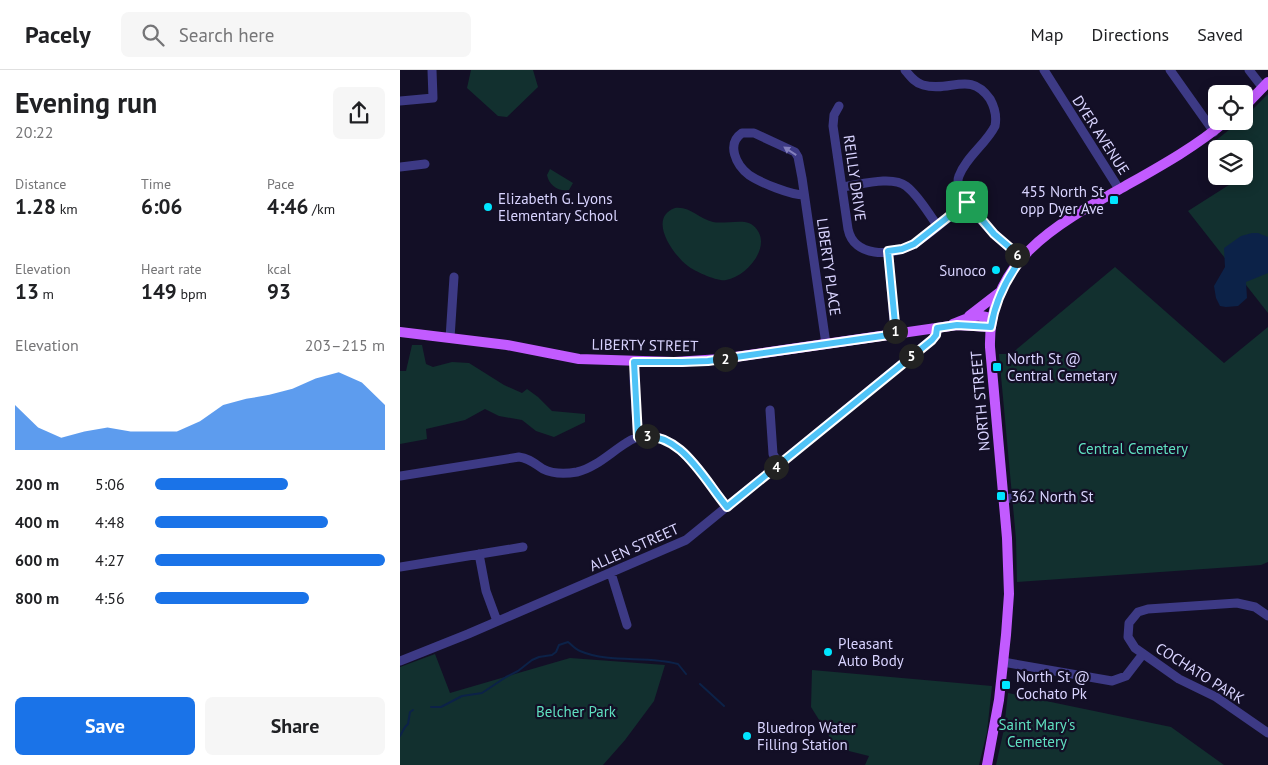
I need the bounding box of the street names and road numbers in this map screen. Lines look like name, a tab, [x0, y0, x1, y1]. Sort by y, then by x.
street label: DYER AVENUE	[1068, 92, 1134, 178]
street label: REILLY DRIVE	[840, 134, 870, 222]
street label: LIBERTY PLACE	[813, 217, 845, 317]
street label: LIBERTY STREET	[591, 335, 699, 355]
street label: NORTH STREET	[966, 349, 994, 452]
street label: ALLEN STREET	[586, 519, 682, 575]
street label: COCHATO PARK	[1152, 638, 1248, 708]

